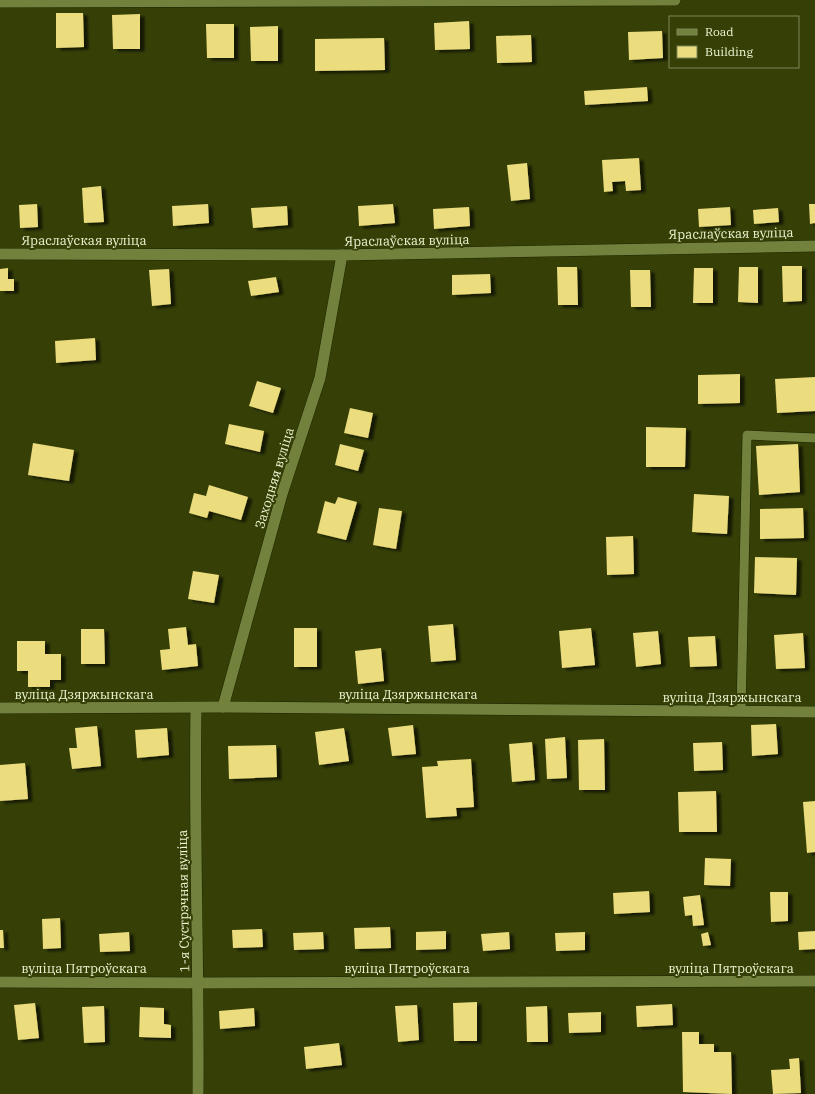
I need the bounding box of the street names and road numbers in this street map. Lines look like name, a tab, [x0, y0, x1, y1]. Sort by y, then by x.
street label: Яраслаўская вуліца	[668, 224, 794, 243]
street label: Яраслаўская вуліца	[344, 231, 470, 250]
street label: Яраслаўская вуліца	[21, 232, 147, 249]
street label: Заходняя вуліца	[251, 426, 298, 531]
street label: вуліца Дзяржынскага	[14, 686, 154, 703]
street label: вуліца Дзяржынскага	[338, 686, 478, 703]
street label: вуліца Дзяржынскага	[662, 689, 802, 706]
street label: 1-я Сустрэчная вуліца	[174, 830, 193, 972]
street label: вуліца Пятроўскага	[21, 960, 147, 977]
street label: вуліца Пятроўскага	[344, 960, 470, 977]
street label: вуліца Пятроўскага	[668, 960, 794, 977]

